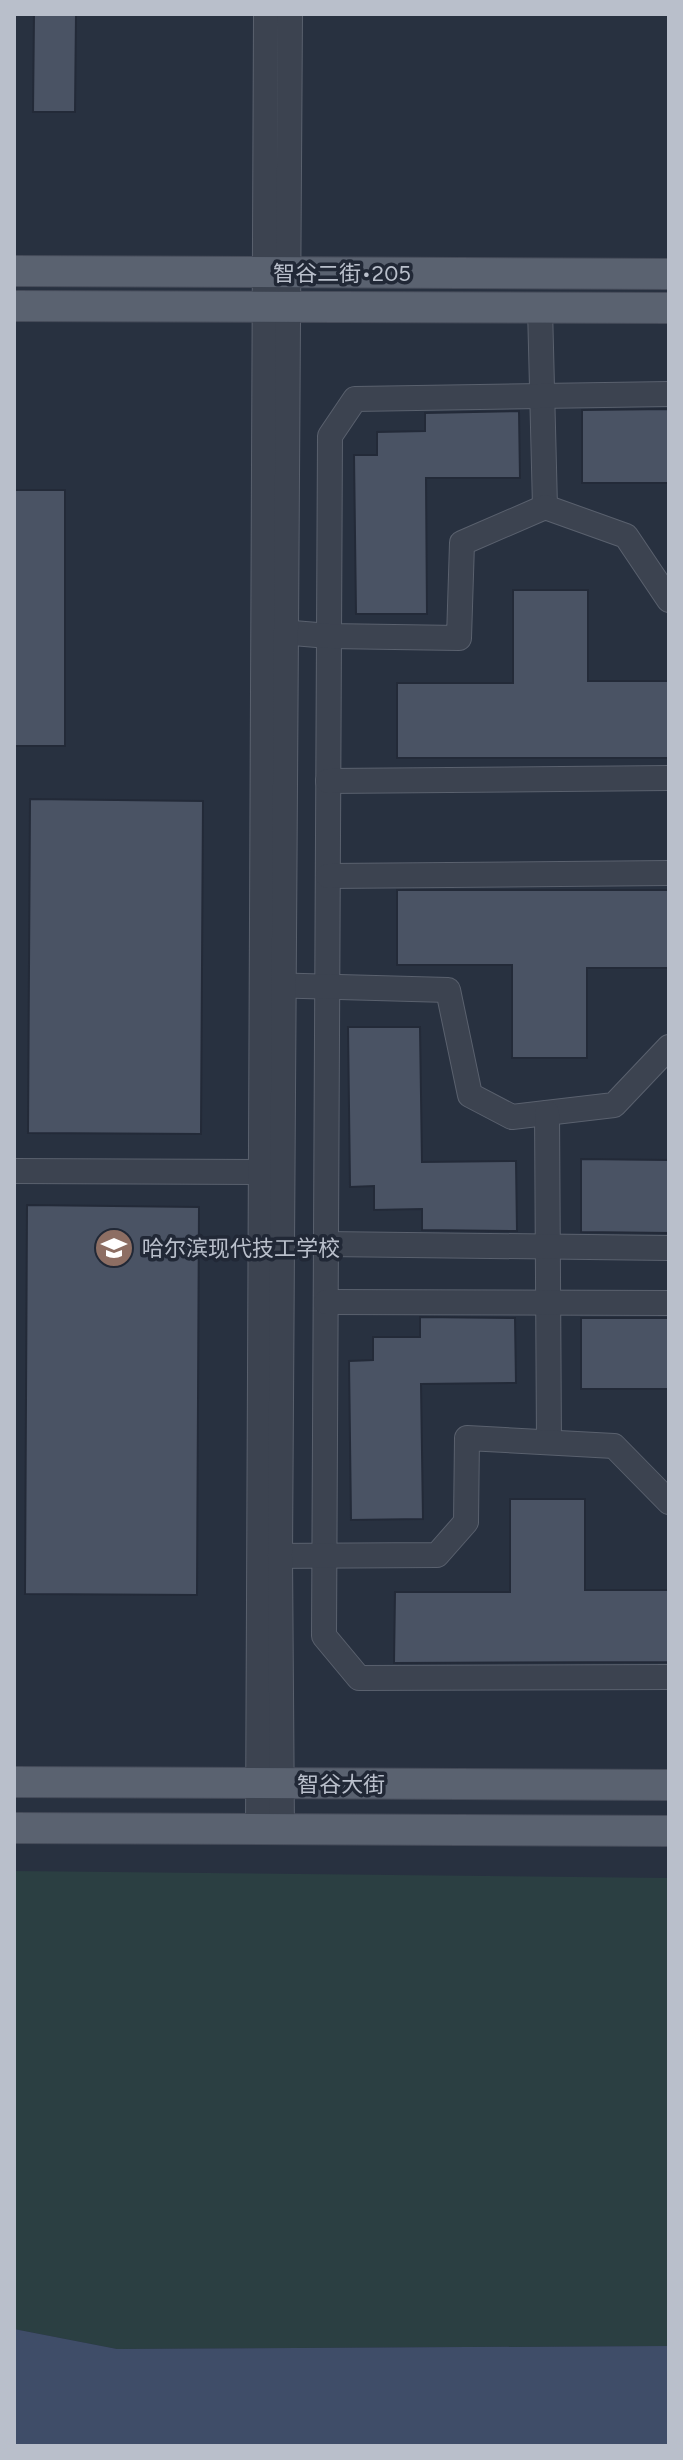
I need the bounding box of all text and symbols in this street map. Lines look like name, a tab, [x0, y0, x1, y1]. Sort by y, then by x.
street label: 智谷二街•205	[273, 260, 411, 287]
school or university icon: 哈尔滨现代技工学校	[93, 1227, 135, 1269]
place label: 哈尔滨现代技工学校	[142, 1235, 340, 1262]
street label: 智谷大街	[297, 1771, 385, 1798]

